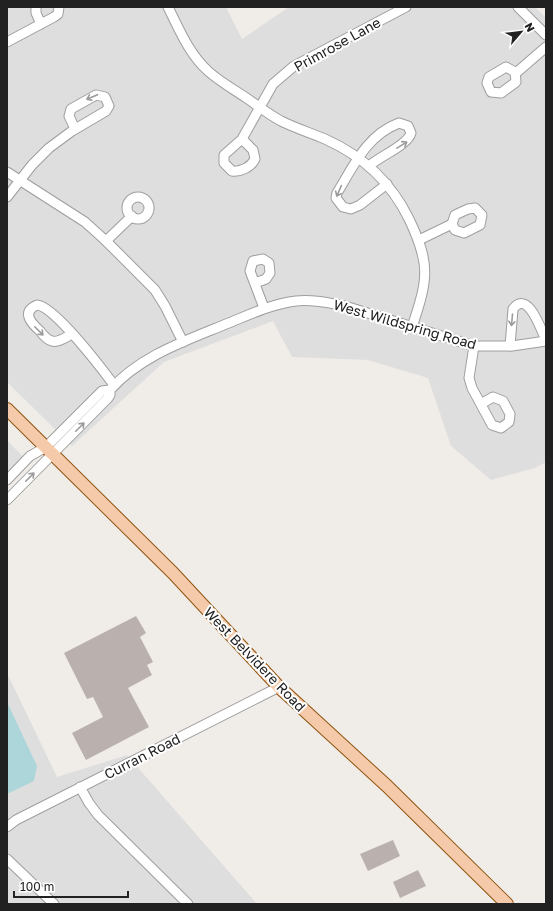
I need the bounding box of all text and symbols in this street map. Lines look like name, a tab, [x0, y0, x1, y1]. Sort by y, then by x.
north arrow	[501, 12, 541, 52]
street label: Primrose Lane	[291, 13, 383, 75]
text: N	[523, 20, 538, 34]
one-way arrow	[87, 94, 99, 101]
one-way arrow	[396, 140, 408, 148]
one-way arrow	[335, 185, 342, 197]
street label: West Wildspring Road	[332, 295, 478, 353]
one-way arrow	[508, 313, 516, 326]
one-way arrow	[34, 326, 44, 336]
one-way arrow	[75, 422, 85, 432]
one-way arrow	[25, 472, 35, 482]
street label: West Belvidere Road	[201, 603, 309, 715]
street label: Curran Road	[101, 730, 183, 782]
scale bar	[14, 873, 128, 899]
text: 100 m	[20, 879, 54, 894]

